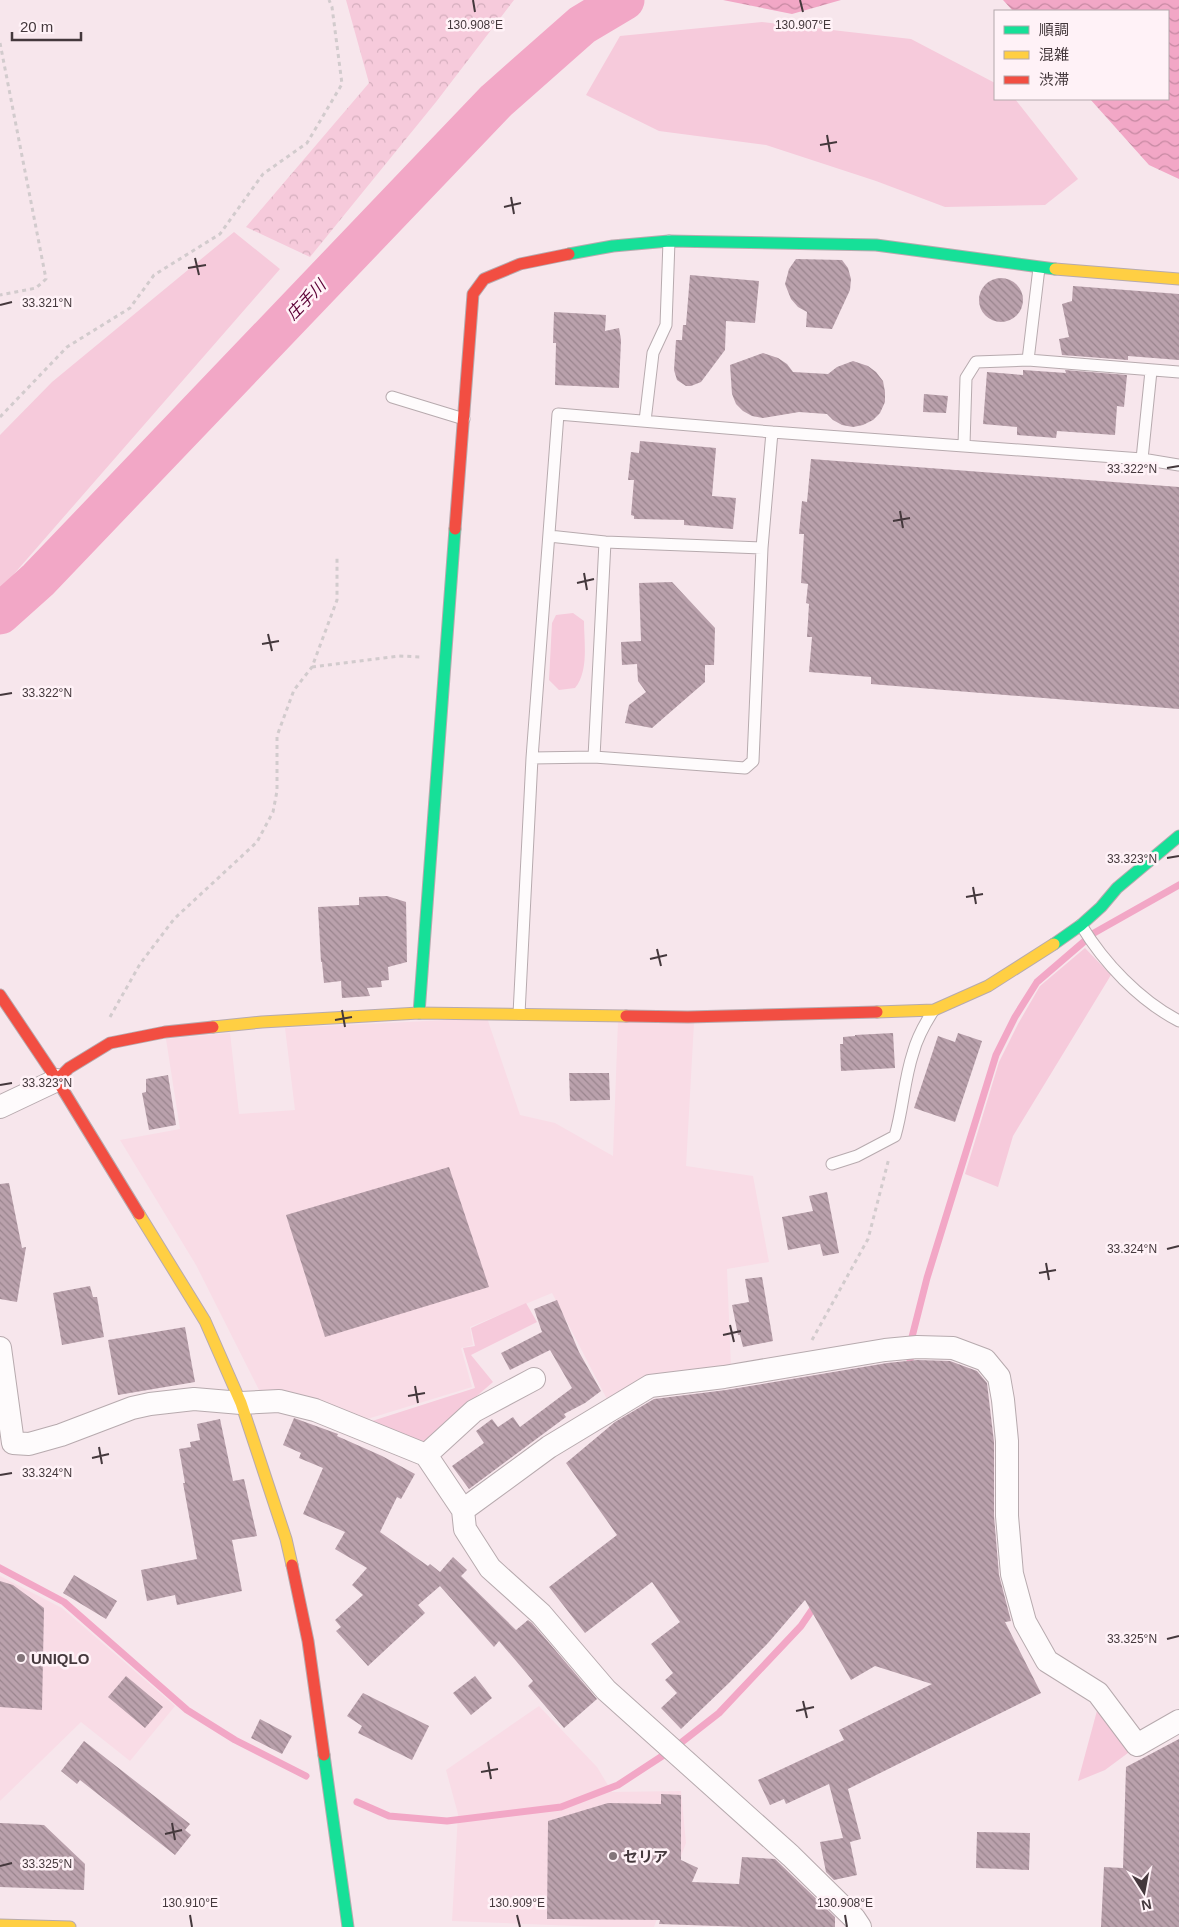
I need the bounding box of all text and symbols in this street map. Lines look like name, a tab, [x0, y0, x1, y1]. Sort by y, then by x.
scale bar	[12, 10, 81, 42]
legend	[994, 10, 1169, 100]
text: 20 m	[20, 18, 53, 35]
text: 130.908°E	[447, 18, 503, 32]
text: 130.907°E	[775, 18, 831, 32]
text: 順調	[1039, 21, 1069, 38]
text: 混雑	[1039, 46, 1069, 63]
text: 渋滞	[1039, 71, 1069, 88]
water label: 庄手川	[283, 275, 330, 323]
text: 33.321°N	[22, 296, 72, 310]
text: 33.322°N	[1107, 462, 1157, 476]
text: 33.322°N	[22, 686, 72, 700]
text: 33.323°N	[1107, 852, 1157, 866]
text: 33.323°N	[22, 1076, 72, 1090]
text: 33.324°N	[1107, 1242, 1157, 1256]
text: 33.324°N	[22, 1466, 72, 1480]
text: 33.325°N	[1107, 1632, 1157, 1646]
place label: UNIQLO	[31, 1650, 90, 1667]
marker: UNIQLO	[15, 1652, 27, 1664]
place label: セリア	[623, 1848, 668, 1865]
marker: セリア	[607, 1850, 619, 1862]
text: 33.325°N	[22, 1857, 72, 1871]
north arrow	[1119, 1867, 1169, 1917]
text: 130.910°E	[162, 1896, 218, 1910]
text: 130.909°E	[489, 1896, 545, 1910]
text: 130.908°E	[817, 1896, 873, 1910]
text: N	[1140, 1896, 1153, 1914]

